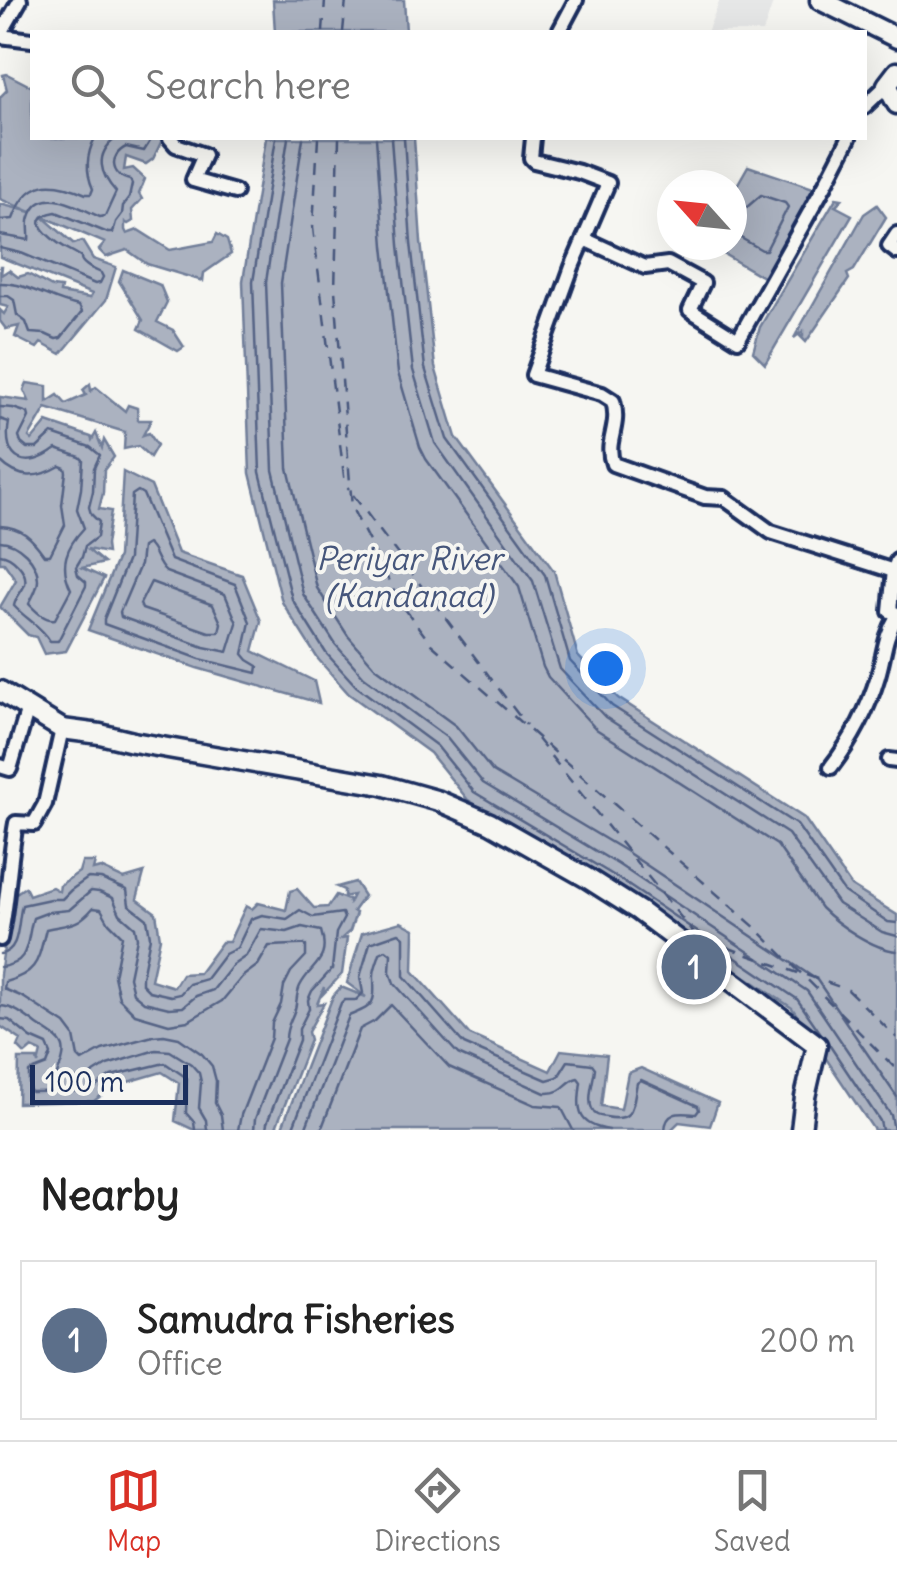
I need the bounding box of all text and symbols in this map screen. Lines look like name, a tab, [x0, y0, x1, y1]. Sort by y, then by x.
search box	[30, 30, 867, 140]
icon: search	[65, 58, 120, 113]
text: Search here	[145, 62, 351, 109]
north arrow	[657, 170, 747, 260]
water label: Periyar River (Kandanad)	[316, 538, 506, 616]
your location	[580, 643, 631, 694]
pin: 1	[662, 930, 726, 1004]
scale bar	[30, 1060, 188, 1104]
text: 100 m	[45, 1064, 124, 1100]
text: Nearby	[40, 1169, 179, 1221]
text: Samudra Fisheries	[137, 1296, 455, 1343]
text: 1	[68, 1320, 81, 1361]
text: 200 m	[760, 1320, 855, 1361]
text: Office	[137, 1343, 223, 1384]
tab: Map	[106, 1463, 161, 1559]
tab: Directions	[374, 1463, 501, 1559]
tab: Saved	[714, 1463, 791, 1559]

